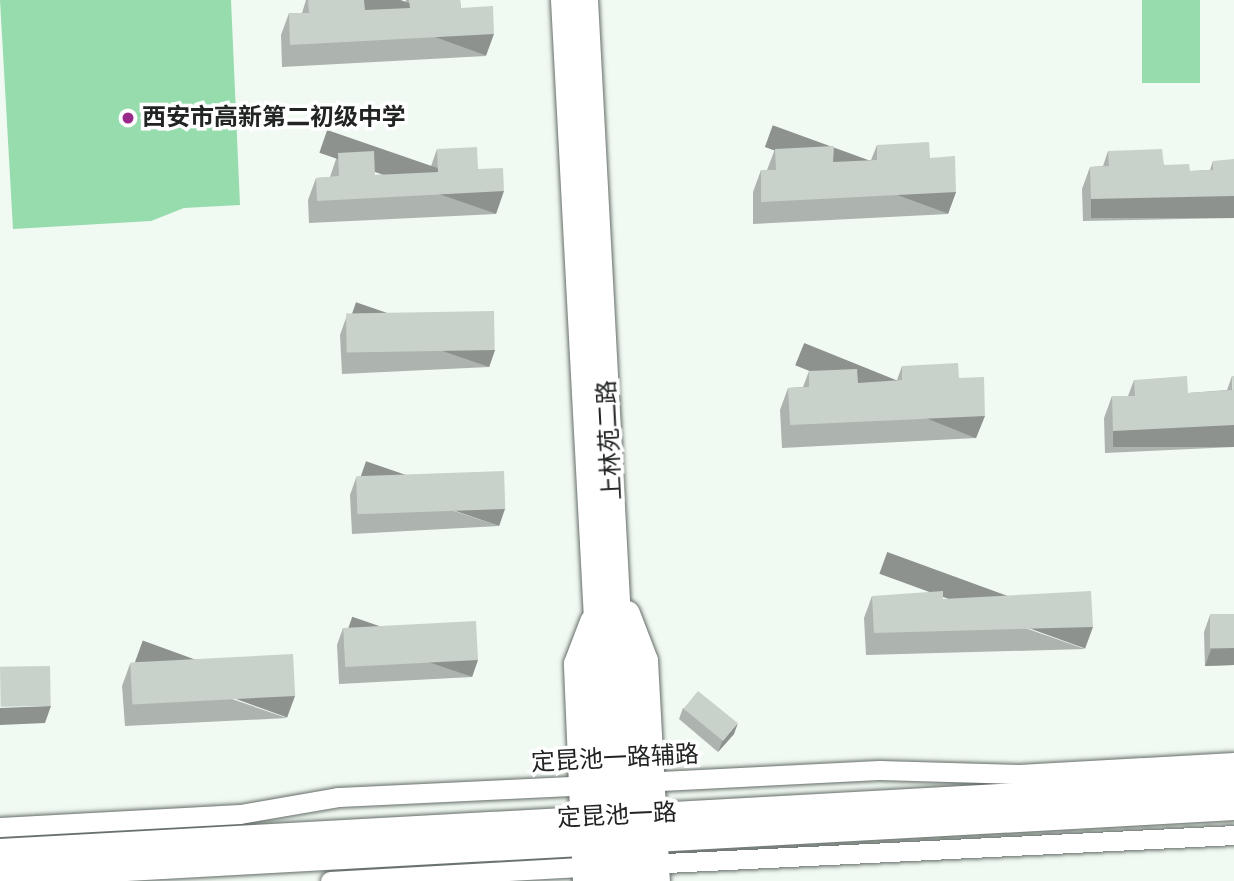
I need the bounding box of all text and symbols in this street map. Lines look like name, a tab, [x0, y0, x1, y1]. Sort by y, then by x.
place label: 西安市高新第二初级中学	[142, 104, 406, 132]
marker: 西安市高新第二初级中学	[120, 110, 136, 126]
street label: 上林苑二路	[592, 379, 628, 501]
street label: 定昆池一路辅路	[530, 740, 700, 778]
street label: 定昆池一路	[556, 798, 678, 834]

